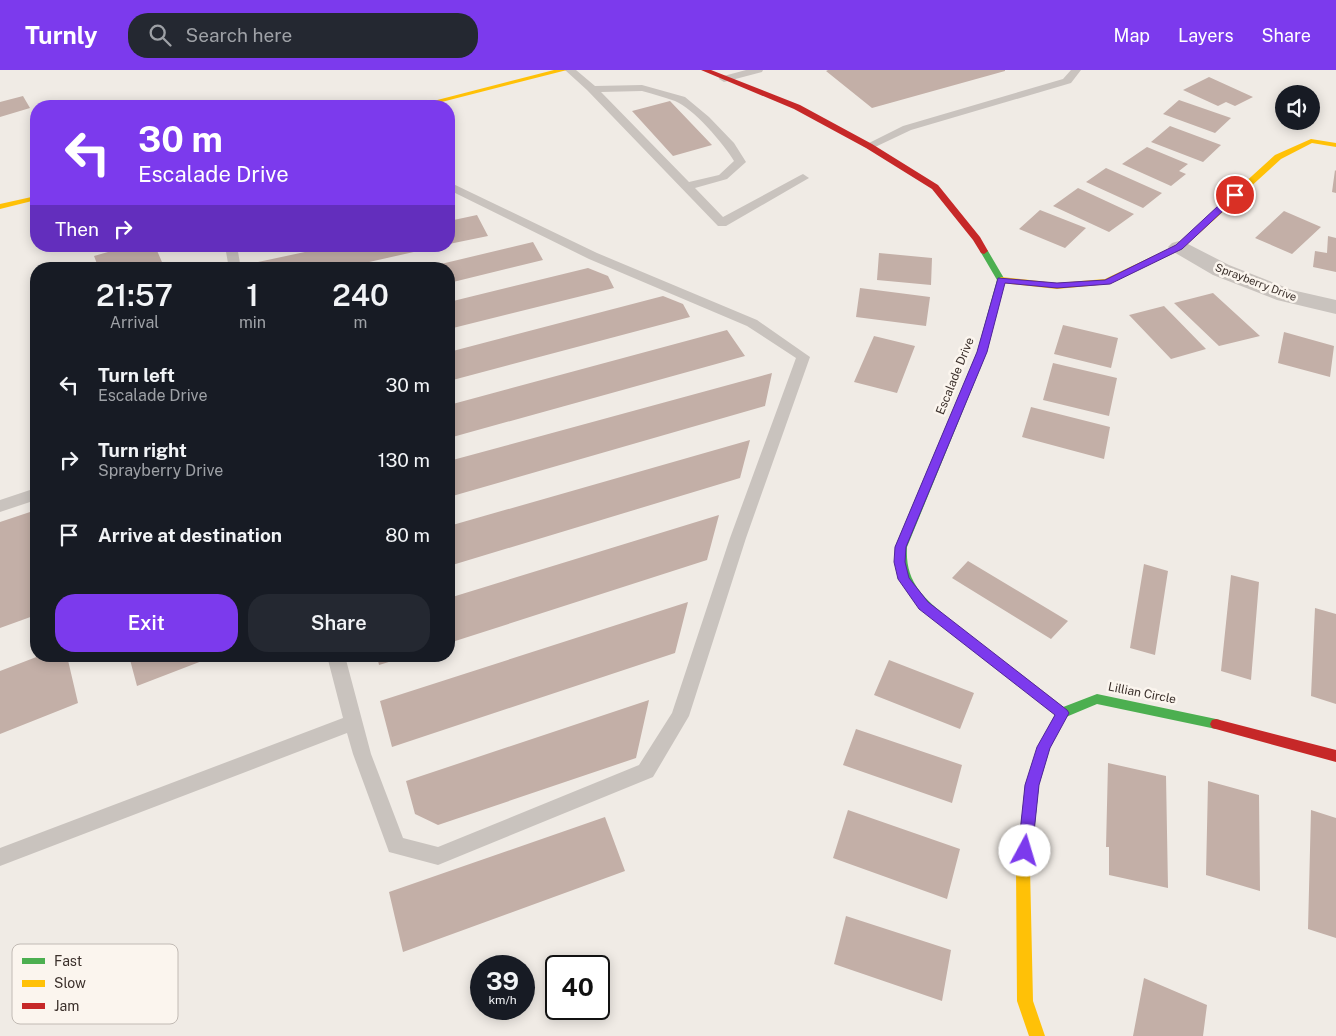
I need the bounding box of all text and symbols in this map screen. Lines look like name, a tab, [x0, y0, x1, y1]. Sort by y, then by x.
search box	[128, 13, 478, 58]
text: Turnly	[25, 21, 98, 49]
icon: search	[146, 21, 174, 49]
text: Search here	[186, 24, 292, 46]
text: Map	[1114, 25, 1150, 46]
text: Layers	[1178, 25, 1234, 46]
text: Share	[1262, 25, 1311, 46]
map controls	[1275, 85, 1320, 130]
button: sound	[1275, 85, 1320, 130]
text: 30 m	[138, 119, 223, 160]
icon: left	[55, 120, 120, 185]
text: Escalade Drive	[138, 161, 289, 187]
pin	[1214, 174, 1256, 216]
icon: arrive	[1221, 181, 1249, 209]
icon: right	[109, 215, 137, 243]
text: Then	[55, 218, 99, 240]
street label: Sprayberry Drive	[1214, 261, 1298, 303]
text: 21:57	[96, 277, 173, 313]
text: 1	[246, 277, 259, 313]
text: 240	[332, 277, 389, 313]
text: Arrival	[110, 313, 159, 332]
text: min	[239, 313, 266, 332]
text: m	[354, 313, 367, 332]
street label: Escalade Drive	[933, 335, 977, 417]
text: Turn left	[98, 364, 175, 386]
icon: left	[55, 371, 83, 399]
text: 30 m	[385, 374, 430, 396]
text: Escalade Drive	[98, 386, 208, 405]
text: Turn right	[98, 439, 187, 461]
icon: right	[55, 446, 83, 474]
text: 130 m	[378, 449, 430, 471]
text: Sprayberry Drive	[98, 461, 223, 480]
icon: arrive	[55, 521, 83, 549]
text: Arrive at destination	[98, 524, 282, 546]
text: 80 m	[385, 524, 430, 546]
button: Exit	[55, 594, 238, 652]
button: Share	[248, 594, 430, 652]
street label: Lillian Circle	[1107, 680, 1177, 706]
position arrow	[998, 824, 1050, 876]
legend	[12, 944, 178, 1024]
text: Fast	[54, 953, 82, 969]
speed limit sign: 40	[545, 955, 610, 1020]
text: 39	[486, 966, 519, 996]
text: Slow	[54, 975, 86, 991]
text: km/h	[488, 993, 517, 1007]
text: Jam	[54, 998, 79, 1014]

